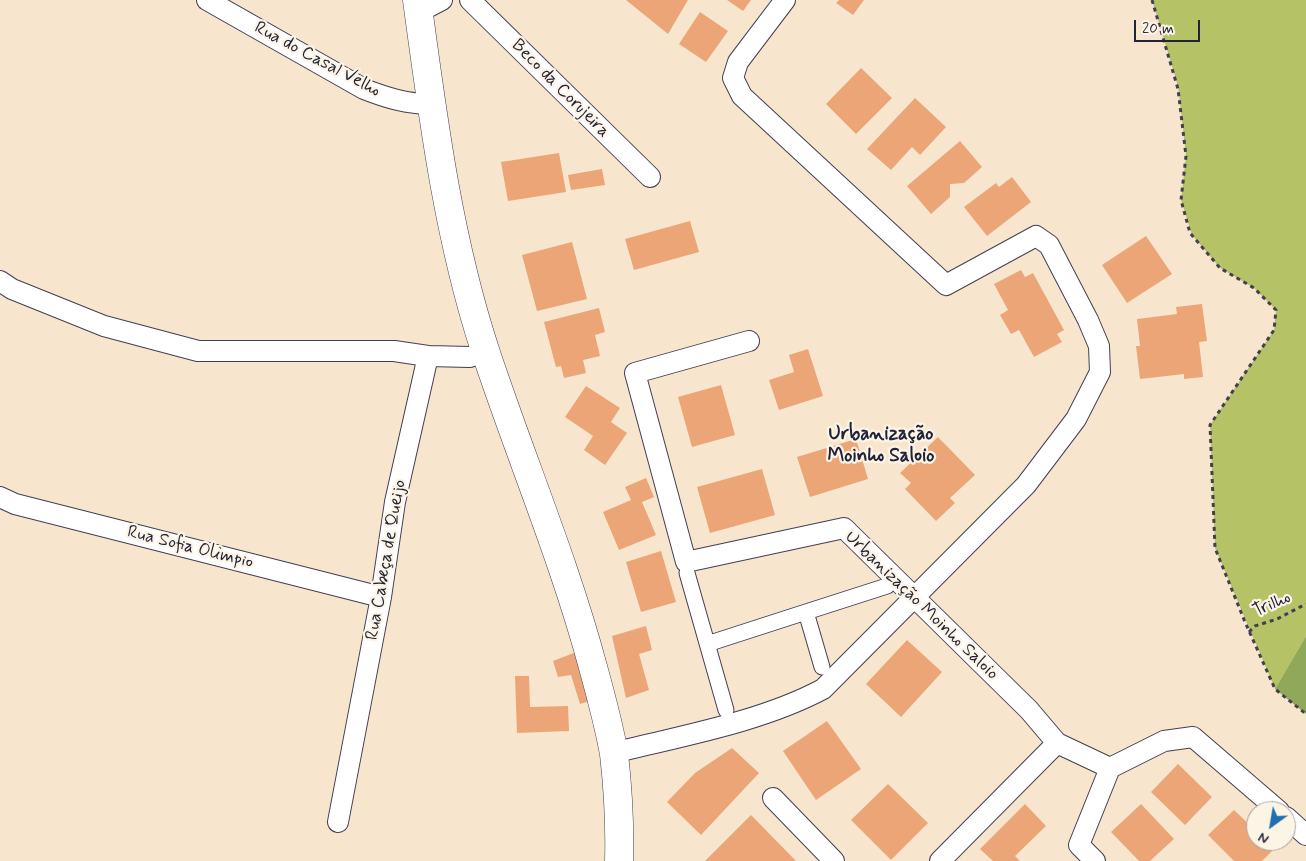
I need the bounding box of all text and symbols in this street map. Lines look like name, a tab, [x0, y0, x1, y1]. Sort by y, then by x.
scale bar	[1136, 10, 1202, 42]
street label: Rua do Casal Velho	[250, 18, 384, 102]
text: 20 m	[1142, 19, 1174, 39]
street label: Beco da Corujeira	[506, 35, 614, 143]
district label: Urbanização Moinho Saloio	[828, 424, 934, 468]
street label: Rua Cabeça de Queijo	[362, 478, 412, 642]
street label: Rua Sofia Olimpio	[125, 522, 255, 574]
street label: Urbanização Moinho Saloio	[840, 527, 1002, 685]
street label: Trilho	[1250, 587, 1294, 623]
north arrow	[1246, 801, 1296, 851]
text: N	[1255, 828, 1272, 848]

